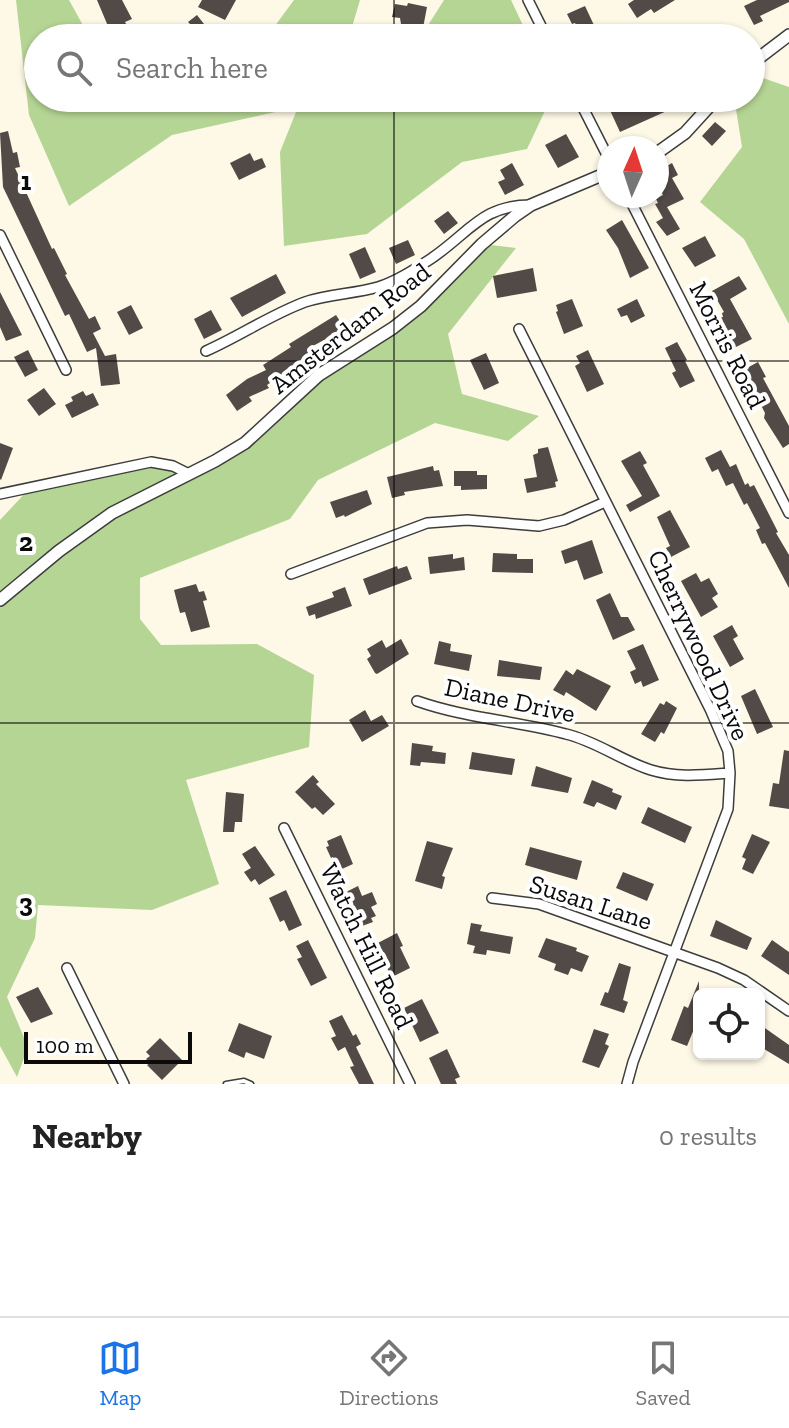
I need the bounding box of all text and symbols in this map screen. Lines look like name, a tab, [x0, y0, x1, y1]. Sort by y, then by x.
search box	[24, 24, 765, 112]
icon: search	[52, 46, 96, 90]
text: Search here	[116, 50, 268, 86]
north arrow	[597, 136, 669, 208]
text: 1	[21, 165, 32, 197]
street label: Amsterdam Road	[263, 256, 437, 400]
street label: Morris Road	[682, 276, 774, 414]
text: 2	[19, 526, 33, 558]
street label: Cherrywood Drive	[641, 545, 757, 745]
street label: Diane Drive	[442, 671, 578, 729]
street label: Watch Hill Road	[313, 858, 421, 1034]
street label: Susan Lane	[526, 867, 656, 937]
text: 3	[19, 887, 33, 919]
map controls	[693, 988, 765, 1060]
button: locate	[693, 988, 765, 1060]
scale bar	[24, 1028, 192, 1064]
text: 100 m	[36, 1032, 94, 1059]
text: Nearby	[32, 1116, 142, 1157]
text: 0 results	[659, 1120, 757, 1152]
tab: Map	[98, 1336, 142, 1411]
tab: Directions	[339, 1336, 439, 1411]
tab: Saved	[635, 1336, 691, 1411]

